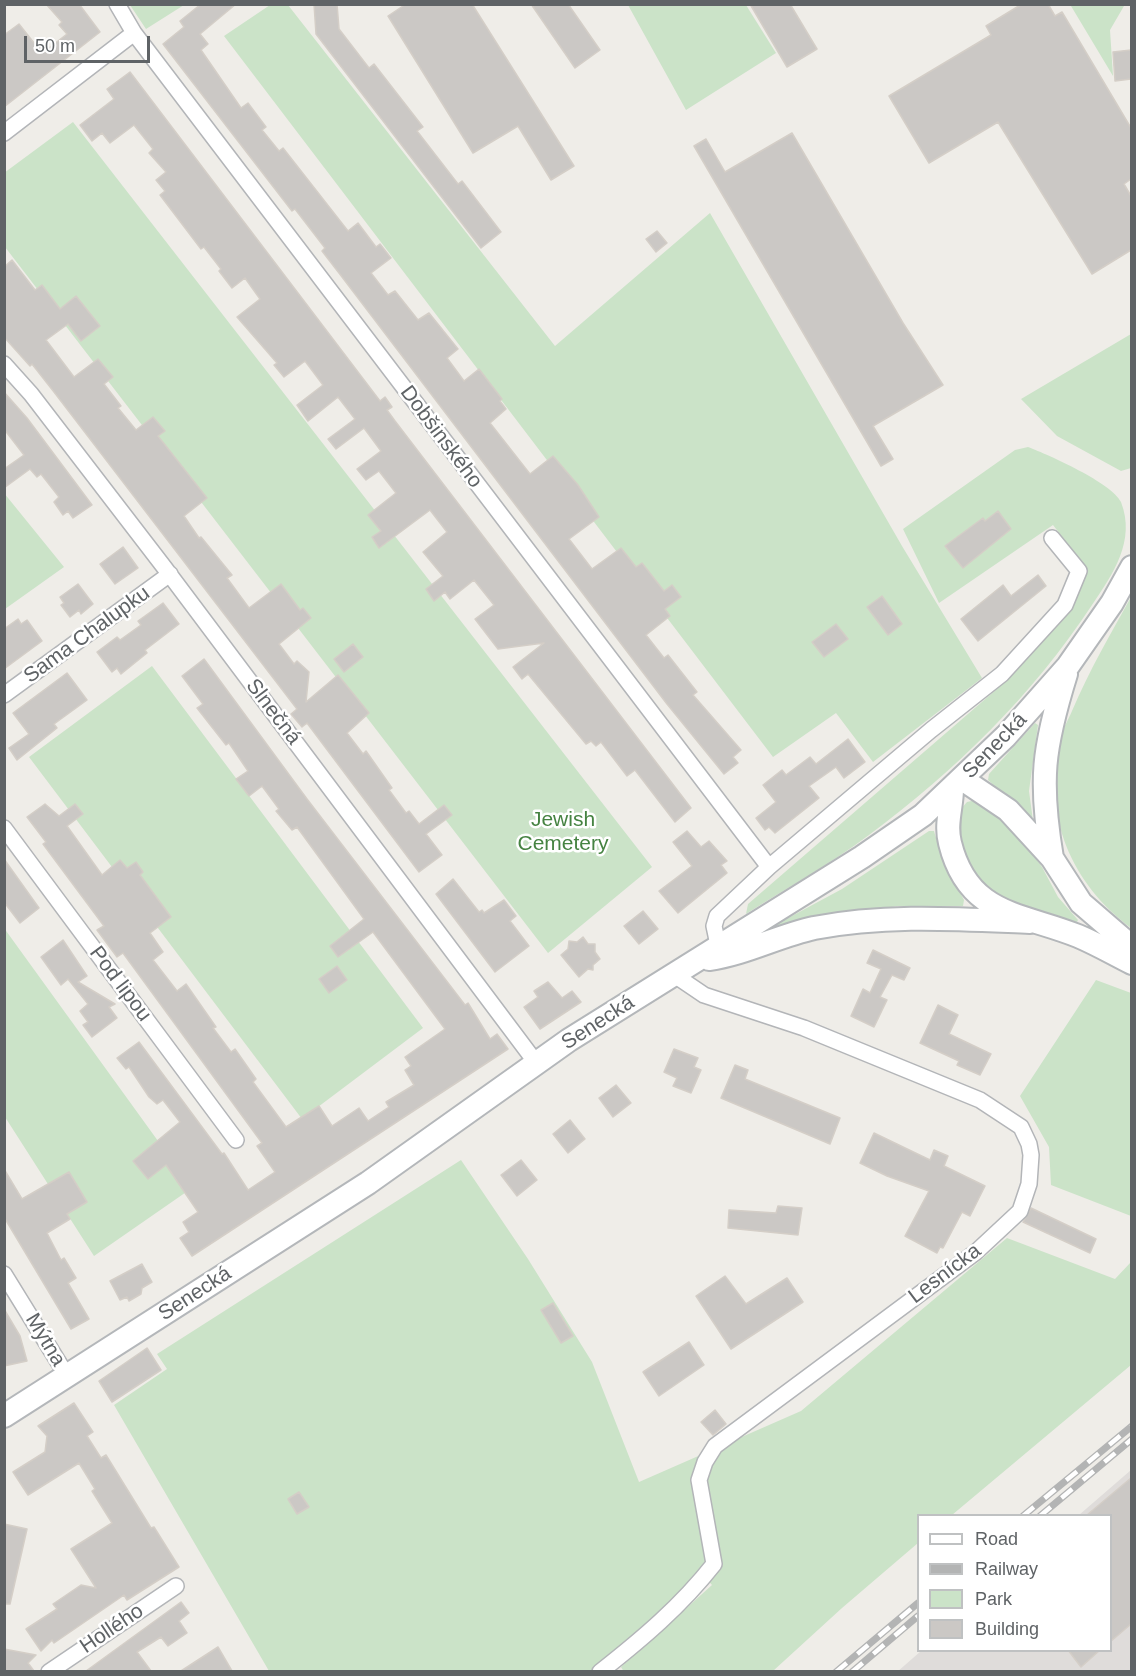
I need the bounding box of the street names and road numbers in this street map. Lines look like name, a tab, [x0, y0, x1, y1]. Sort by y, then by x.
street label: Dobšinského	[394, 381, 488, 493]
street label: Sama Chalupku	[19, 581, 155, 689]
street label: Slnečná	[240, 674, 306, 750]
street label: Senecká	[958, 708, 1032, 784]
street label: Pod lipou	[84, 941, 156, 1027]
street label: Senecká	[557, 990, 639, 1056]
street label: Lesnícka	[904, 1239, 986, 1309]
street label: Senecká	[154, 1261, 236, 1327]
street label: Mýtna	[19, 1309, 71, 1371]
street label: Hollého	[75, 1599, 149, 1659]

